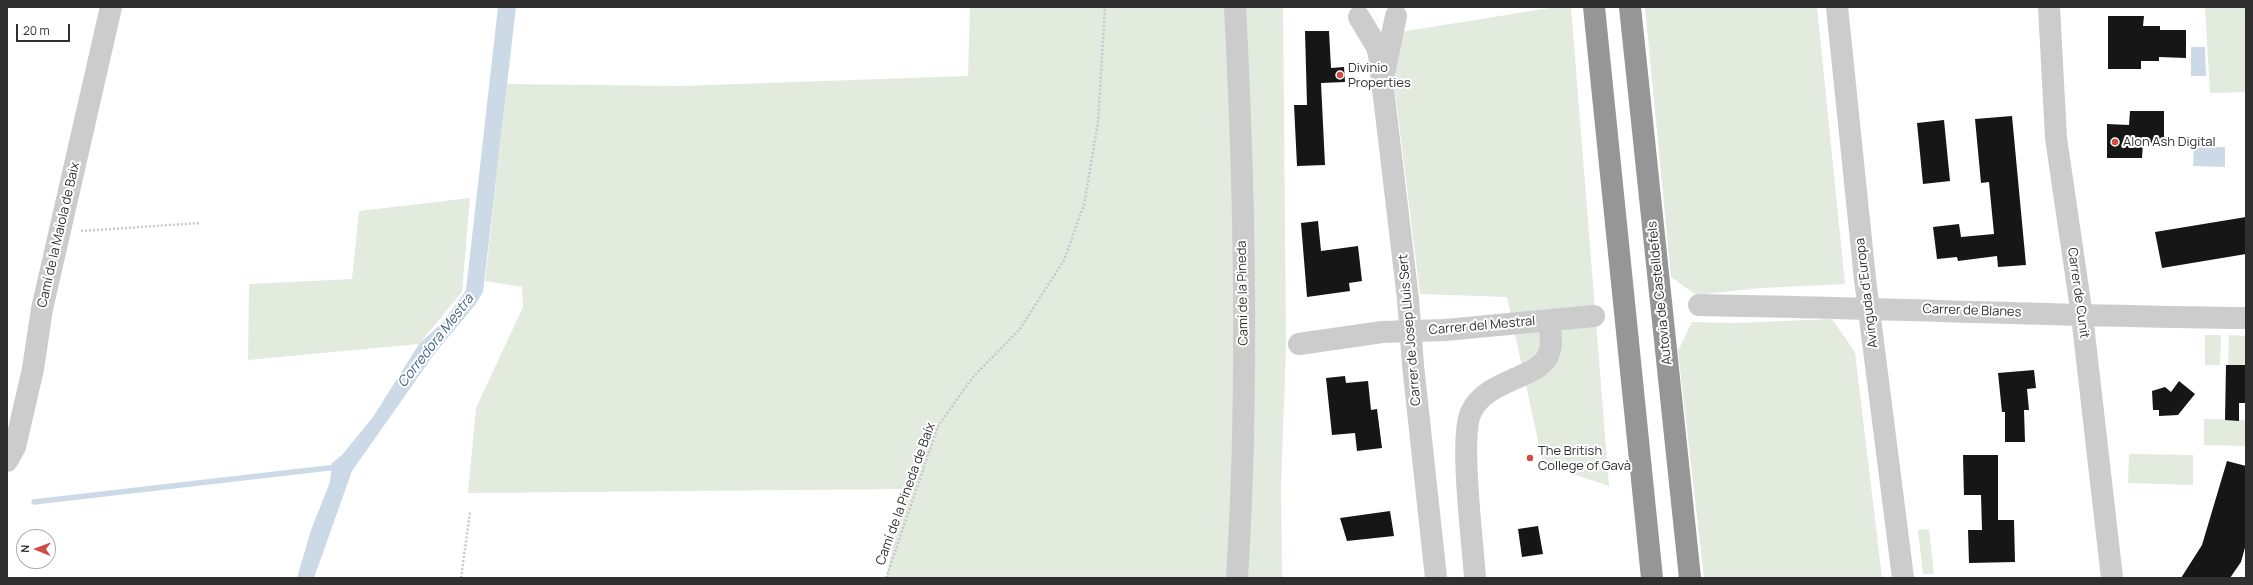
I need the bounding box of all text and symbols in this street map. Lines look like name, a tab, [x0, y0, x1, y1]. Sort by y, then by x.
scale bar	[18, 16, 72, 42]
text: 20 m	[23, 22, 50, 39]
place label: Divinio Properties	[1348, 60, 1411, 91]
marker: Divinio Properties	[1335, 70, 1345, 80]
place label: Alon Ash Digital	[2123, 134, 2216, 150]
marker: Alon Ash Digital	[2110, 137, 2120, 147]
street label: Camí de la Maiola de Baix	[35, 161, 83, 309]
street label: Autovia de Castelldefels	[1645, 220, 1675, 366]
street label: Avinguda d'Europa	[1853, 237, 1881, 349]
street label: Camí de la Pineda	[1234, 240, 1252, 346]
street label: Carrer de Cunit	[2064, 247, 2092, 339]
street label: Carrer de Josep Lluis Sert	[1396, 254, 1424, 406]
water label: Corredora Mestra	[394, 291, 478, 391]
street label: Carrer de Blanes	[1922, 301, 2022, 321]
street label: Carrer del Mestral	[1428, 314, 1536, 338]
street label: Camí de la Pineda de Baíx	[873, 421, 939, 567]
place label: The British College of Gavà	[1538, 443, 1631, 474]
marker: The British College of Gavà	[1525, 453, 1535, 463]
north arrow	[16, 529, 56, 569]
text: N	[17, 545, 32, 553]

